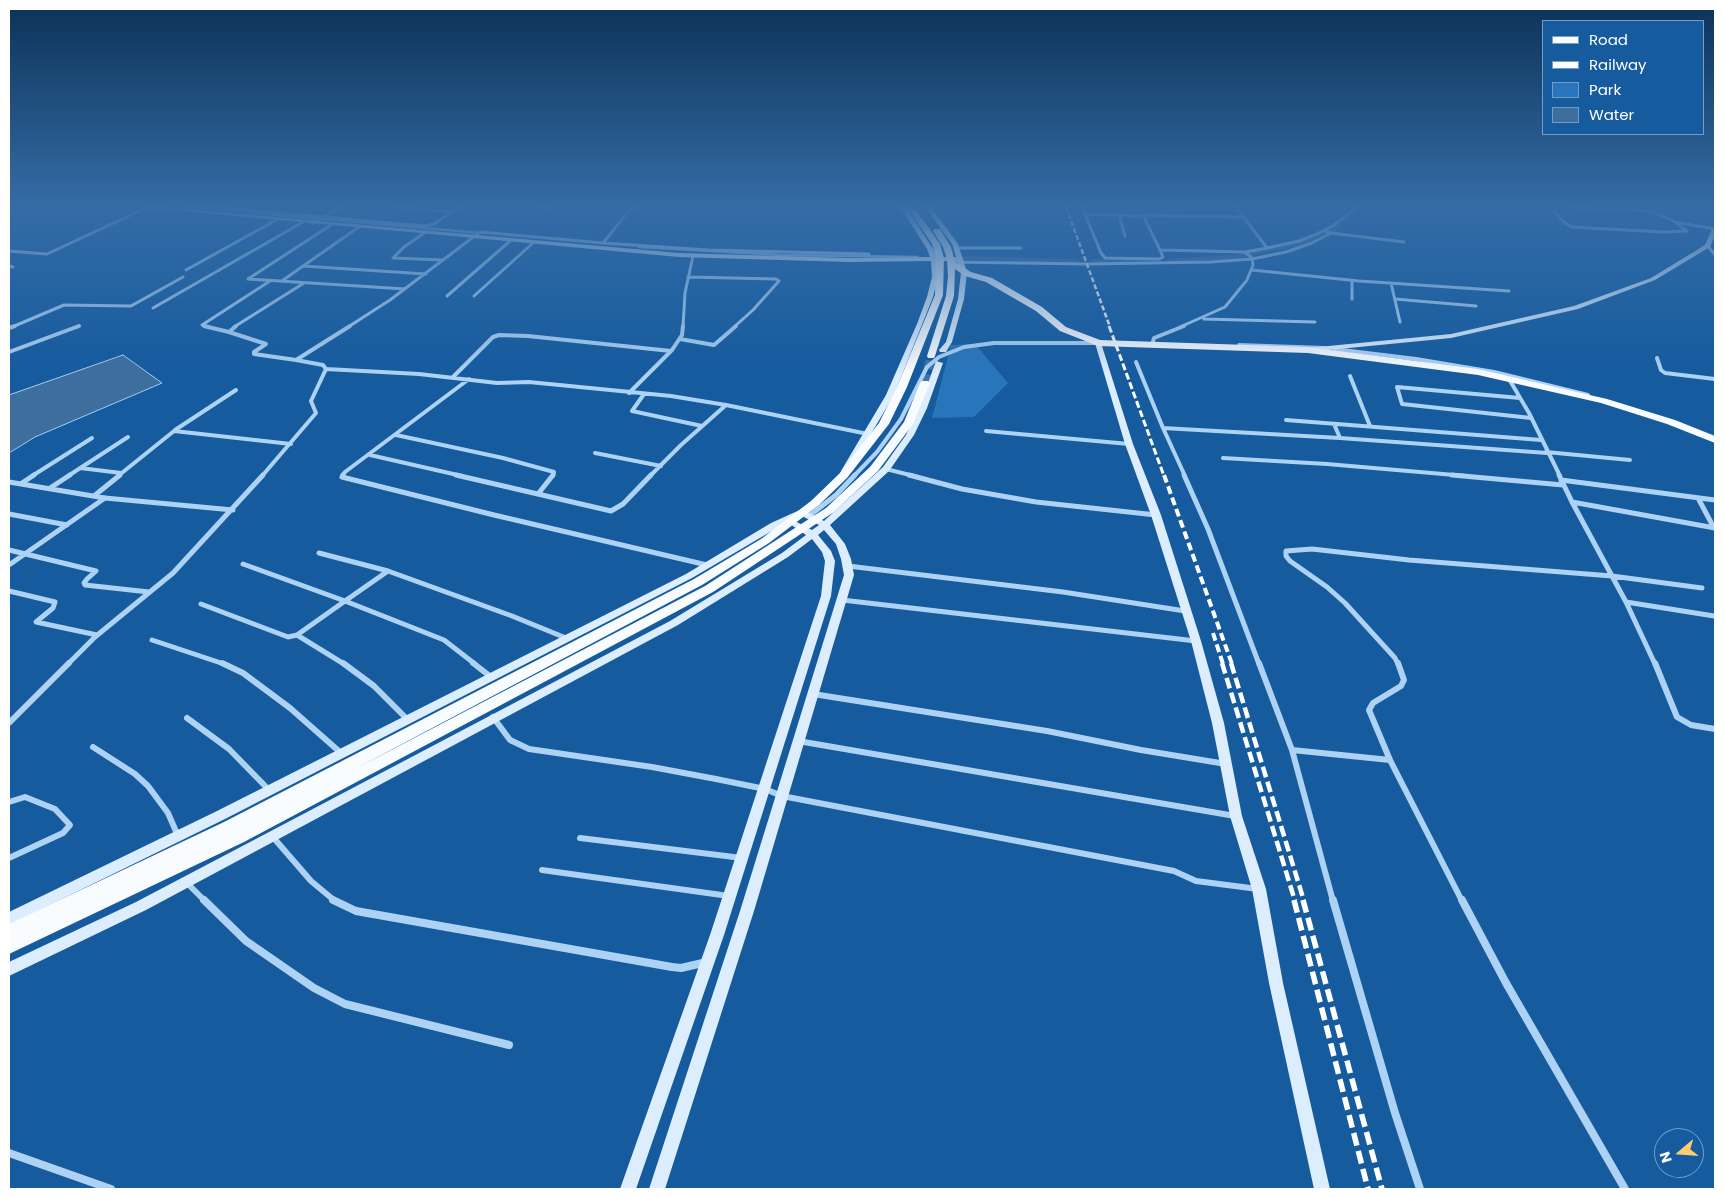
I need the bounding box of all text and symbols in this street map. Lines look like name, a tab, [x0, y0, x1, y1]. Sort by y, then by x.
legend	[1542, 20, 1704, 135]
text: Road	[1589, 29, 1628, 50]
text: Railway	[1589, 54, 1647, 75]
text: Park	[1589, 79, 1621, 100]
text: Water	[1589, 104, 1634, 125]
north arrow	[1654, 1128, 1704, 1178]
text: N	[1655, 1149, 1677, 1165]

